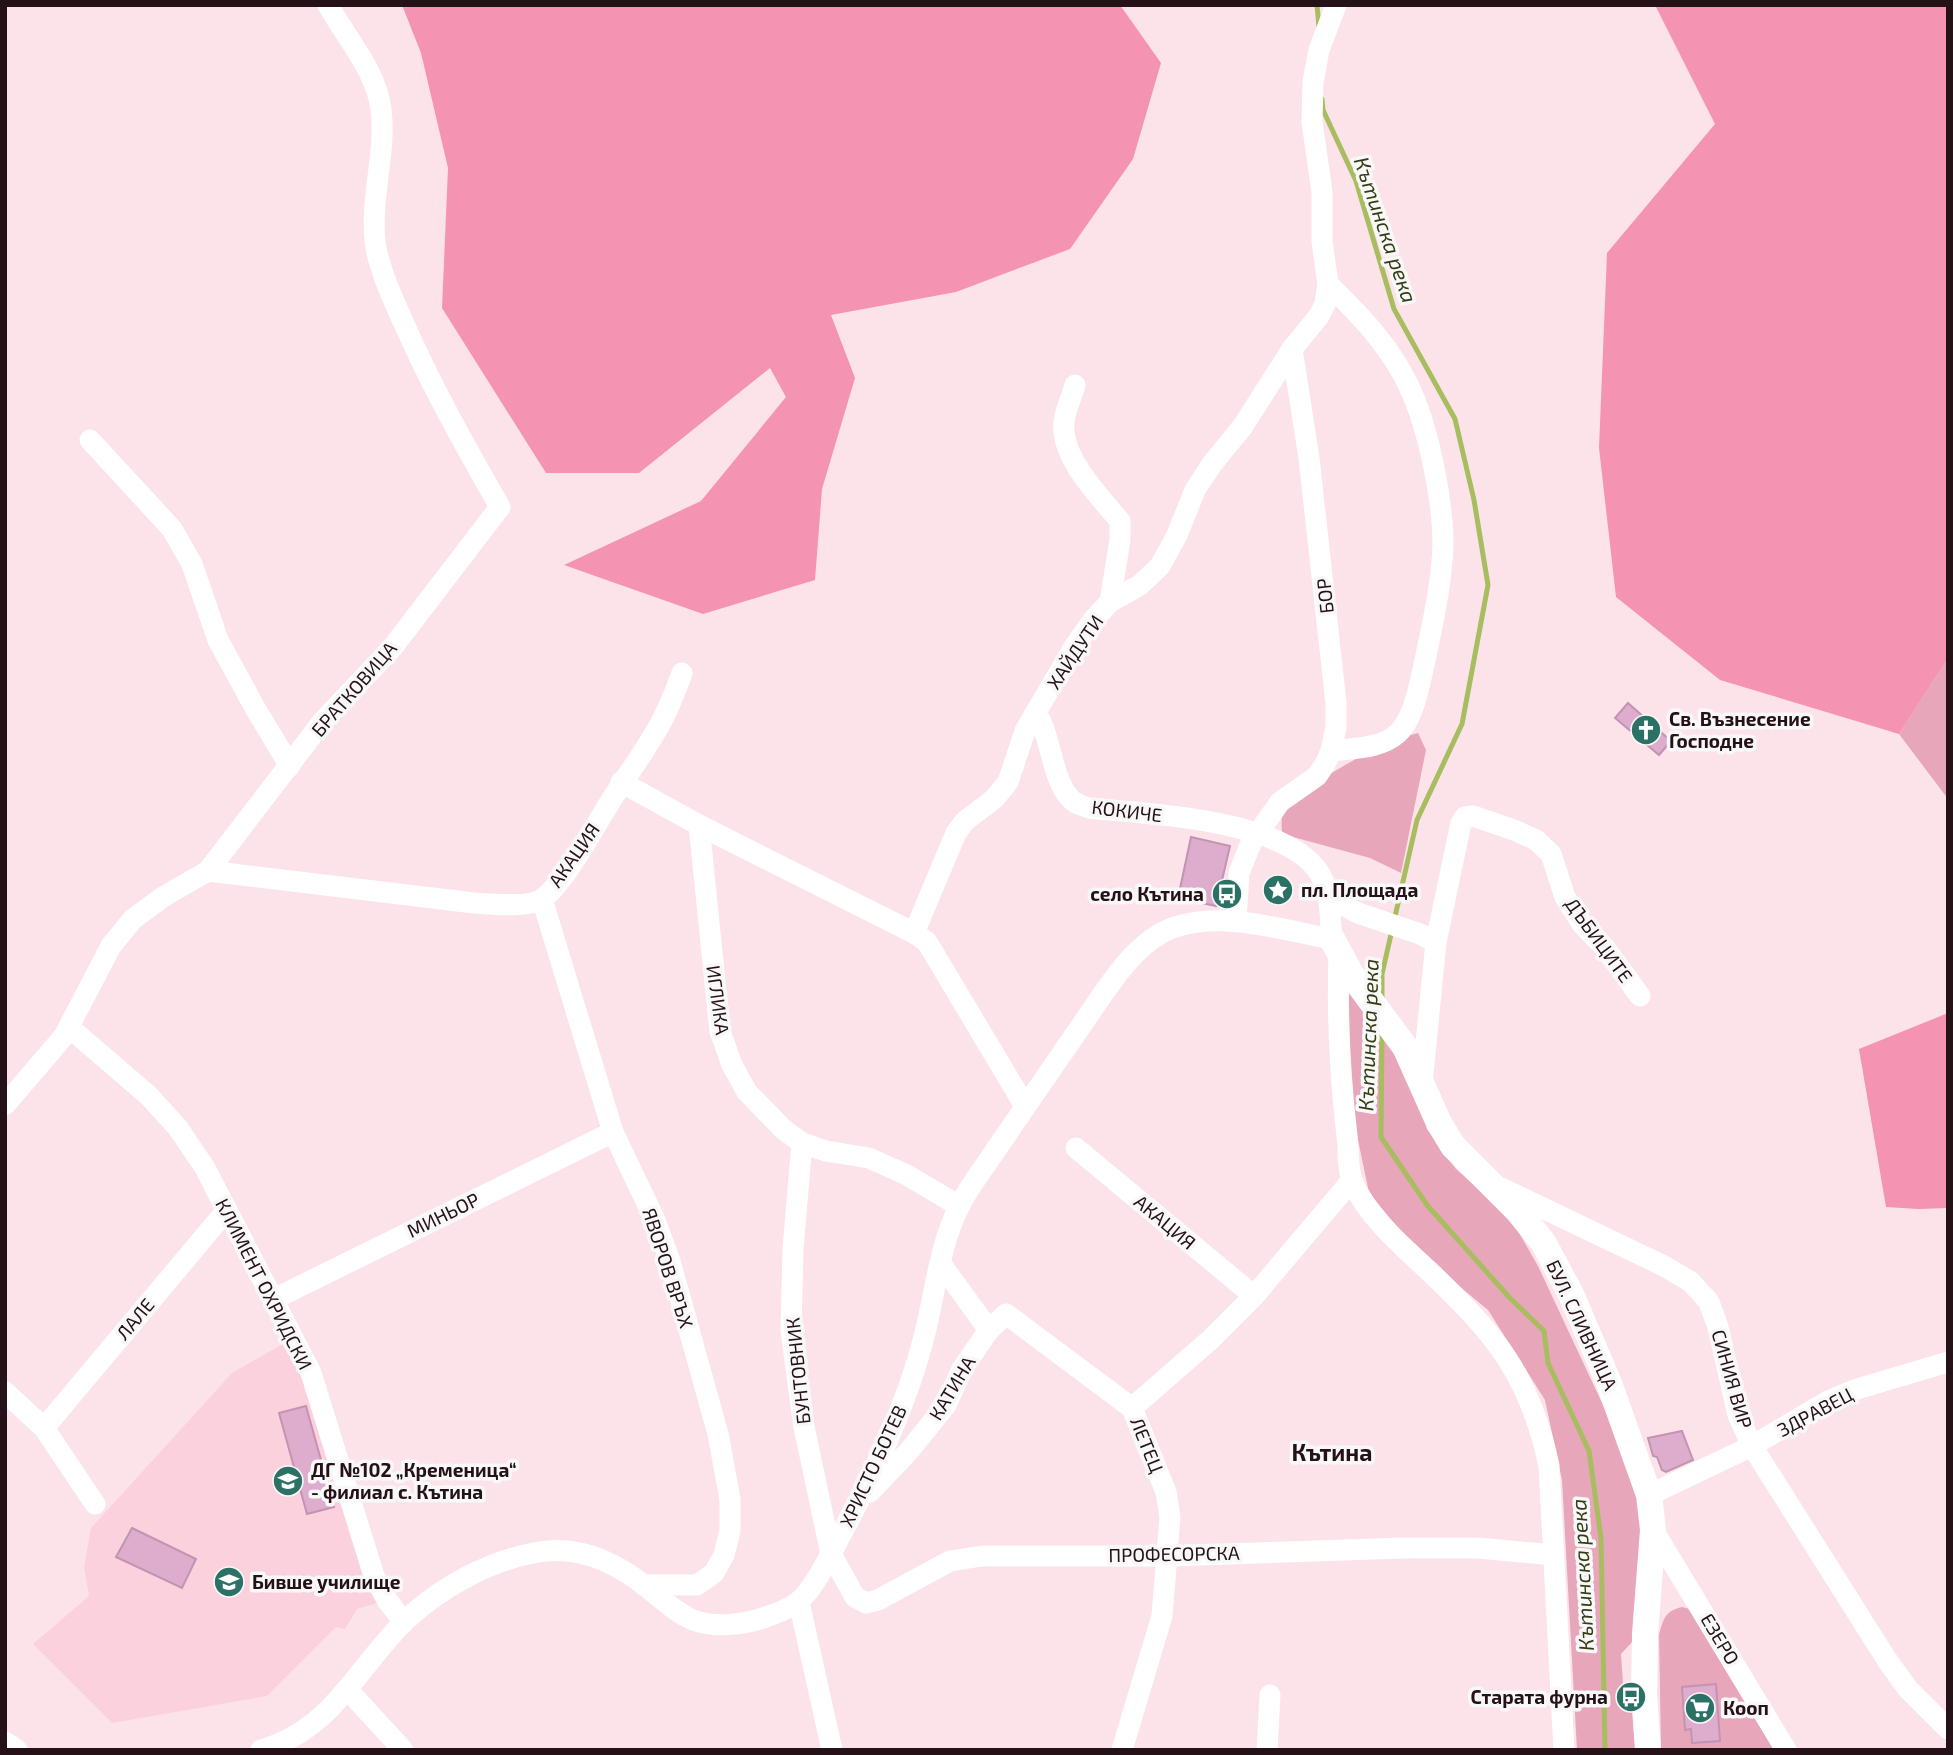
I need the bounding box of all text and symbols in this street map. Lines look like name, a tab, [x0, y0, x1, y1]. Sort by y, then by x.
water label: Кътинска река	[1350, 153, 1423, 306]
street label: БОР	[1311, 577, 1338, 615]
street label: ХАЙДУТИ	[1041, 610, 1108, 693]
street label: БРАТКОВИЦА	[306, 636, 401, 741]
place label: Св. Възнесение Господне	[1669, 707, 1811, 752]
church icon: Св. Възнесение Господне	[1629, 713, 1663, 747]
street label: КОКИЧЕ	[1090, 795, 1164, 826]
street label: АКАЦИЯ	[543, 818, 604, 891]
place icon: пл. Площада	[1261, 873, 1295, 907]
bus stop icon: село Кътина	[1210, 877, 1244, 911]
place label: пл. Площада	[1301, 878, 1418, 901]
place label: село Кътина	[1090, 882, 1204, 905]
street label: ДЪБИЦИТЕ	[1561, 893, 1638, 987]
water label: Кътинска река	[1352, 958, 1383, 1112]
street label: ИГЛИКА	[702, 964, 735, 1036]
street label: МИНЬОР	[403, 1187, 483, 1242]
street label: АКАЦИЯ	[1130, 1189, 1201, 1254]
street label: КЛИМЕНТ ОХРИДСКИ	[211, 1194, 318, 1373]
street label: ЯВОРОВ ВРЪХ	[638, 1205, 699, 1331]
street label: БУЛ. СЛИВНИЦА	[1542, 1256, 1623, 1394]
street label: ЛАЛЕ	[111, 1293, 159, 1344]
street label: БУНТОВНИК	[780, 1317, 815, 1426]
street label: СИНИЯ ВИР	[1707, 1327, 1758, 1431]
street label: КАТИНА	[923, 1351, 980, 1424]
street label: ЗДРАВЕЦ	[1773, 1382, 1856, 1441]
street label: ХРИСТО БОТЕВ	[834, 1401, 911, 1530]
street label: ЛЕТЕЦ	[1126, 1414, 1169, 1476]
district label: Кътина	[1292, 1438, 1372, 1466]
place label: ДГ №102 „Кременица“ - филиал с. Кътина	[311, 1458, 517, 1503]
school or university icon: ДГ №102 „Кременица“ - филиал с. Кътина	[271, 1464, 305, 1498]
water label: Кътинска река	[1565, 1498, 1598, 1652]
street label: ПРОФЕСОРСКА	[1108, 1541, 1240, 1566]
school or university icon: Бивше училище	[212, 1565, 246, 1599]
place label: Бивше училище	[252, 1570, 401, 1593]
street label: ЕЗЕРО	[1696, 1609, 1745, 1669]
bus stop icon: Старата фурна	[1614, 1680, 1648, 1714]
place label: Старата фурна	[1470, 1685, 1608, 1708]
supermarket icon: Кооп	[1683, 1691, 1717, 1725]
place label: Кооп	[1723, 1696, 1769, 1719]

